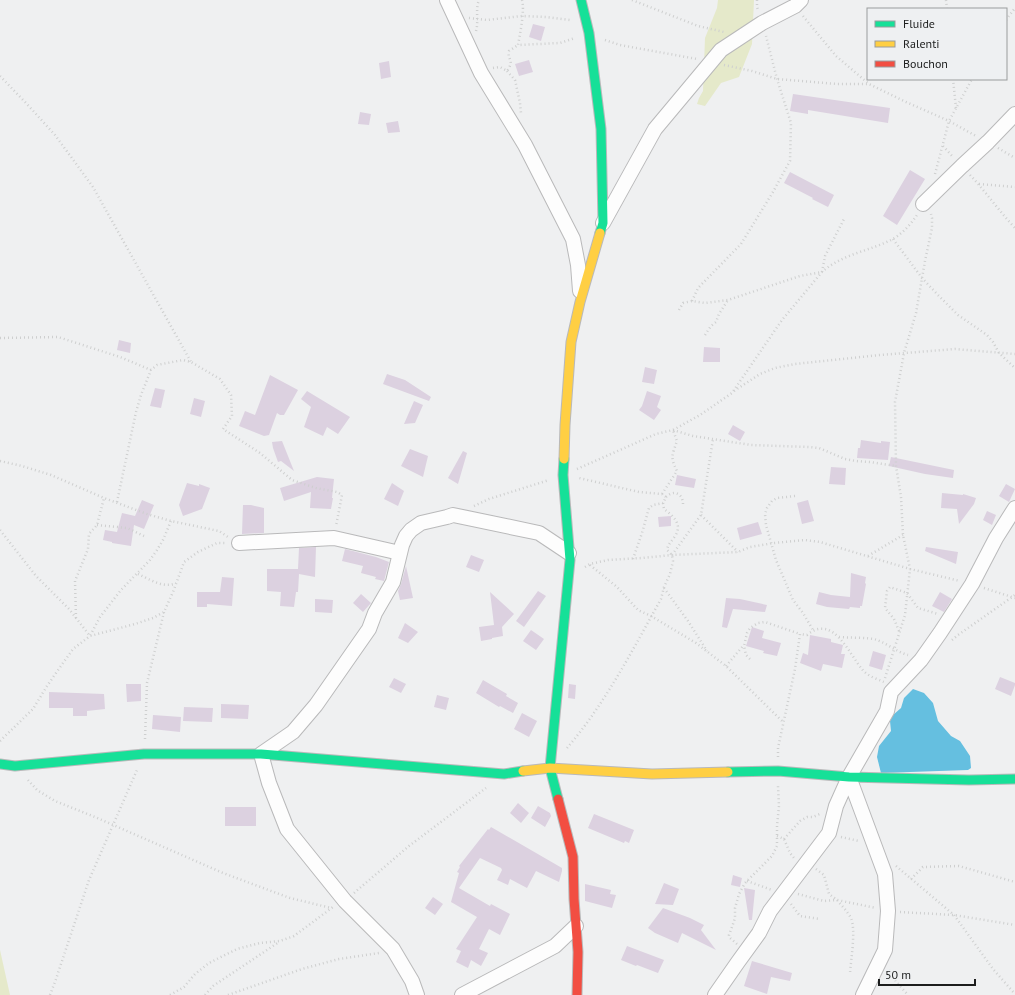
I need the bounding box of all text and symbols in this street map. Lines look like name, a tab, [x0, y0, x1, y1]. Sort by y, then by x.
legend	[867, 8, 1007, 80]
text: Fluide	[903, 16, 935, 31]
text: Ralenti	[903, 36, 939, 51]
text: Bouchon	[903, 56, 948, 71]
scale bar	[879, 961, 975, 987]
text: 50 m	[885, 967, 911, 982]

